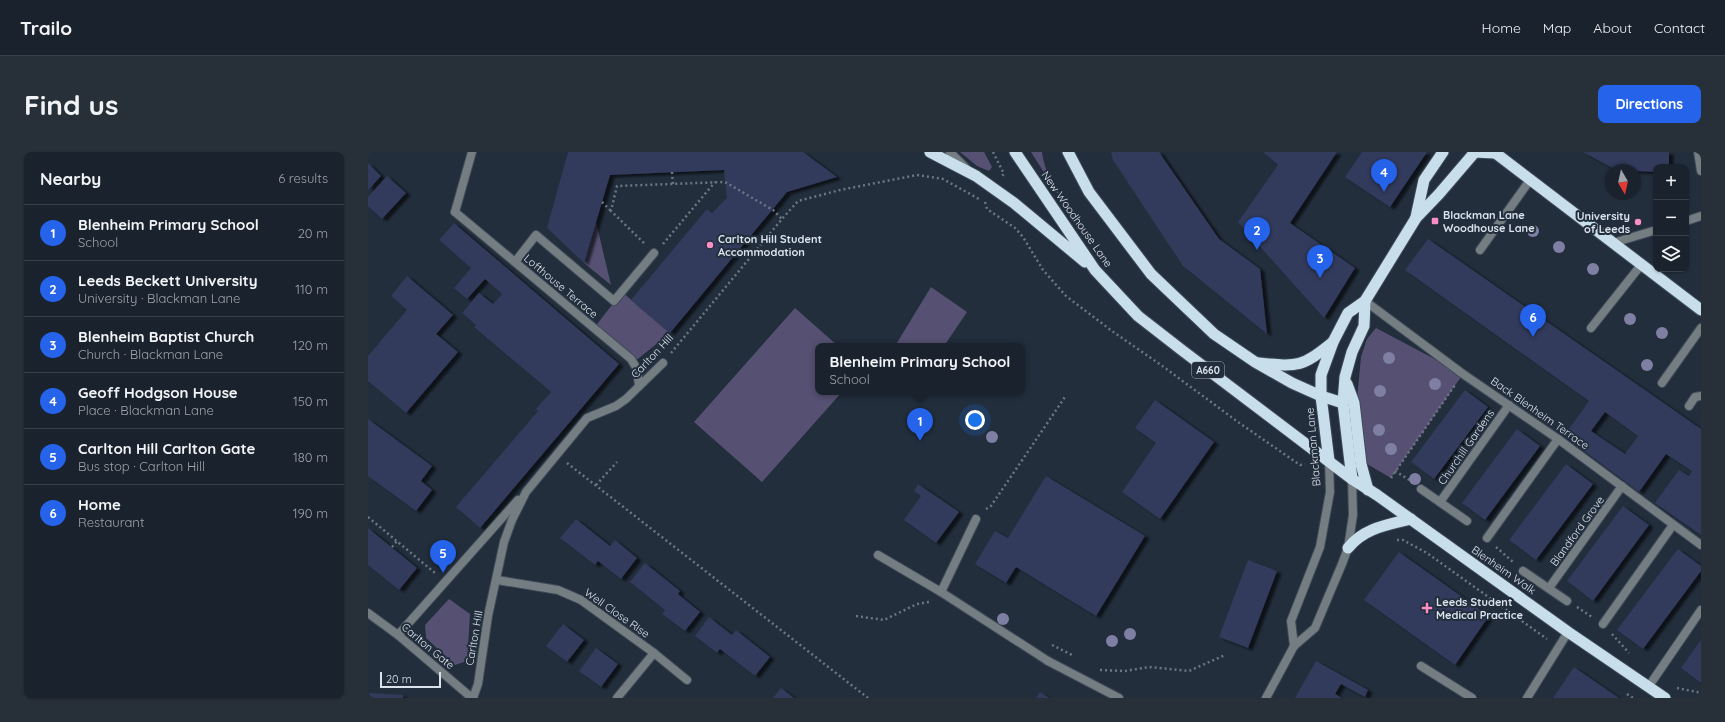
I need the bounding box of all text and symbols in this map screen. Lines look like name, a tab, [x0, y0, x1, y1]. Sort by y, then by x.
text: Trailo	[20, 16, 72, 40]
text: Home	[1482, 19, 1521, 37]
text: Map	[1543, 19, 1571, 37]
text: About	[1593, 19, 1632, 37]
text: Contact	[1654, 19, 1705, 37]
button: Directions	[1598, 85, 1701, 123]
text: Find us	[24, 87, 118, 122]
pin: 4	[1371, 159, 1397, 192]
north arrow	[1605, 164, 1641, 200]
map controls	[1653, 164, 1689, 272]
button: +	[1653, 164, 1689, 200]
text: Nearby	[40, 168, 101, 189]
street label: New Woodhouse Lane	[1038, 168, 1116, 270]
text: 6 results	[278, 170, 328, 186]
button: −	[1653, 200, 1689, 236]
place label: Blackman Lane Woodhouse Lane	[1443, 208, 1535, 235]
place label: University of Leeds	[1577, 209, 1630, 236]
text: Blenheim Primary School	[78, 215, 259, 234]
marker: Blackman Lane Woodhouse Lane	[1430, 216, 1440, 226]
pin: 2	[1244, 217, 1270, 250]
marker: University of Leeds	[1633, 217, 1643, 227]
text: 1	[50, 225, 56, 241]
text: 20 m	[298, 225, 328, 241]
place label: Carlton Hill Student Accommodation	[718, 232, 822, 259]
text: School	[78, 234, 118, 250]
button: layers	[1653, 236, 1689, 272]
marker: Carlton Hill Student Accommodation	[705, 240, 715, 250]
pin: 3	[1307, 245, 1333, 278]
street label: Lofthouse Terrace	[521, 251, 601, 321]
text: Leeds Beckett University	[78, 271, 257, 290]
text: 2	[49, 281, 57, 297]
text: 110 m	[295, 281, 328, 297]
text: University · Blackman Lane	[78, 290, 240, 306]
pin: 6	[1520, 304, 1546, 337]
text: Blenheim Baptist Church	[78, 327, 254, 346]
street label: Carlton Hill	[628, 331, 676, 381]
text: 3	[50, 337, 56, 353]
text: 120 m	[293, 337, 328, 353]
popup	[815, 343, 1025, 395]
text: Church · Blackman Lane	[78, 346, 223, 362]
text: Blenheim Primary School	[830, 352, 1010, 371]
road number: A660	[1192, 362, 1224, 378]
text: School	[830, 371, 870, 387]
street label: Back Blenheim Terrace	[1488, 374, 1592, 452]
text: Geoff Hodgson House	[78, 383, 238, 402]
text: 4	[49, 393, 57, 409]
text: 150 m	[293, 393, 328, 409]
text: Place · Blackman Lane	[78, 402, 214, 418]
street label: Blackman Lane	[1303, 407, 1323, 487]
street label: Churchill Gardens	[1435, 407, 1497, 487]
pin: 1	[907, 408, 933, 441]
your location	[965, 410, 985, 430]
text: Carlton Hill Carlton Gate	[78, 439, 255, 458]
text: 5	[49, 449, 57, 465]
text: 180 m	[293, 449, 328, 465]
text: Bus stop · Carlton Hill	[78, 458, 205, 474]
street label: Blandford Grove	[1547, 493, 1607, 569]
text: Home	[78, 495, 121, 514]
text: 6	[49, 505, 57, 521]
text: 190 m	[293, 505, 328, 521]
text: Restaurant	[78, 514, 144, 530]
pin: 5	[430, 540, 456, 573]
street label: Blenheim Walk	[1469, 543, 1539, 597]
street label: Well Close Rise	[582, 585, 652, 641]
place label: Leeds Student Medical Practice	[1436, 595, 1523, 622]
marker: Leeds Student Medical Practice	[1421, 602, 1433, 614]
street label: Carlton Hill	[462, 609, 486, 667]
street label: Carlton Gate	[399, 620, 457, 672]
scale bar	[380, 670, 441, 689]
text: 20 m	[386, 672, 412, 686]

